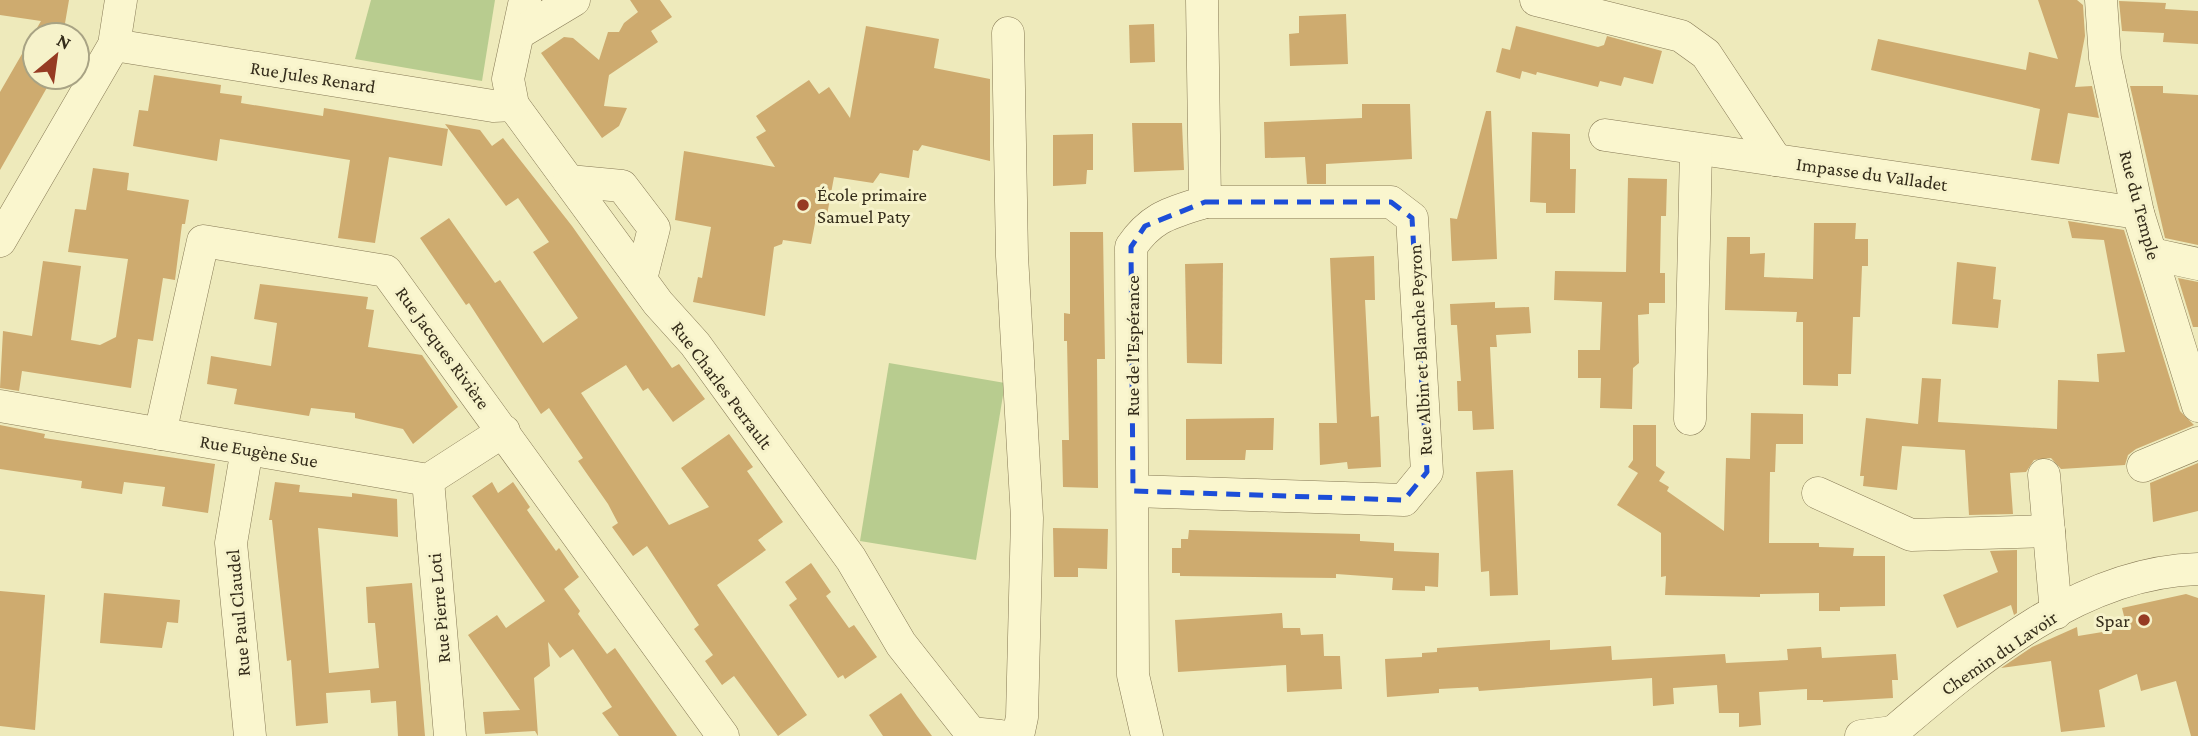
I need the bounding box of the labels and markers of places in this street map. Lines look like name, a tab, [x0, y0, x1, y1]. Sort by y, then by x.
place label: École primaire Samuel Paty	[817, 184, 927, 227]
marker: École primaire Samuel Paty	[795, 197, 811, 213]
place label: Spar	[2096, 610, 2130, 631]
marker: Spar	[2136, 612, 2152, 628]

